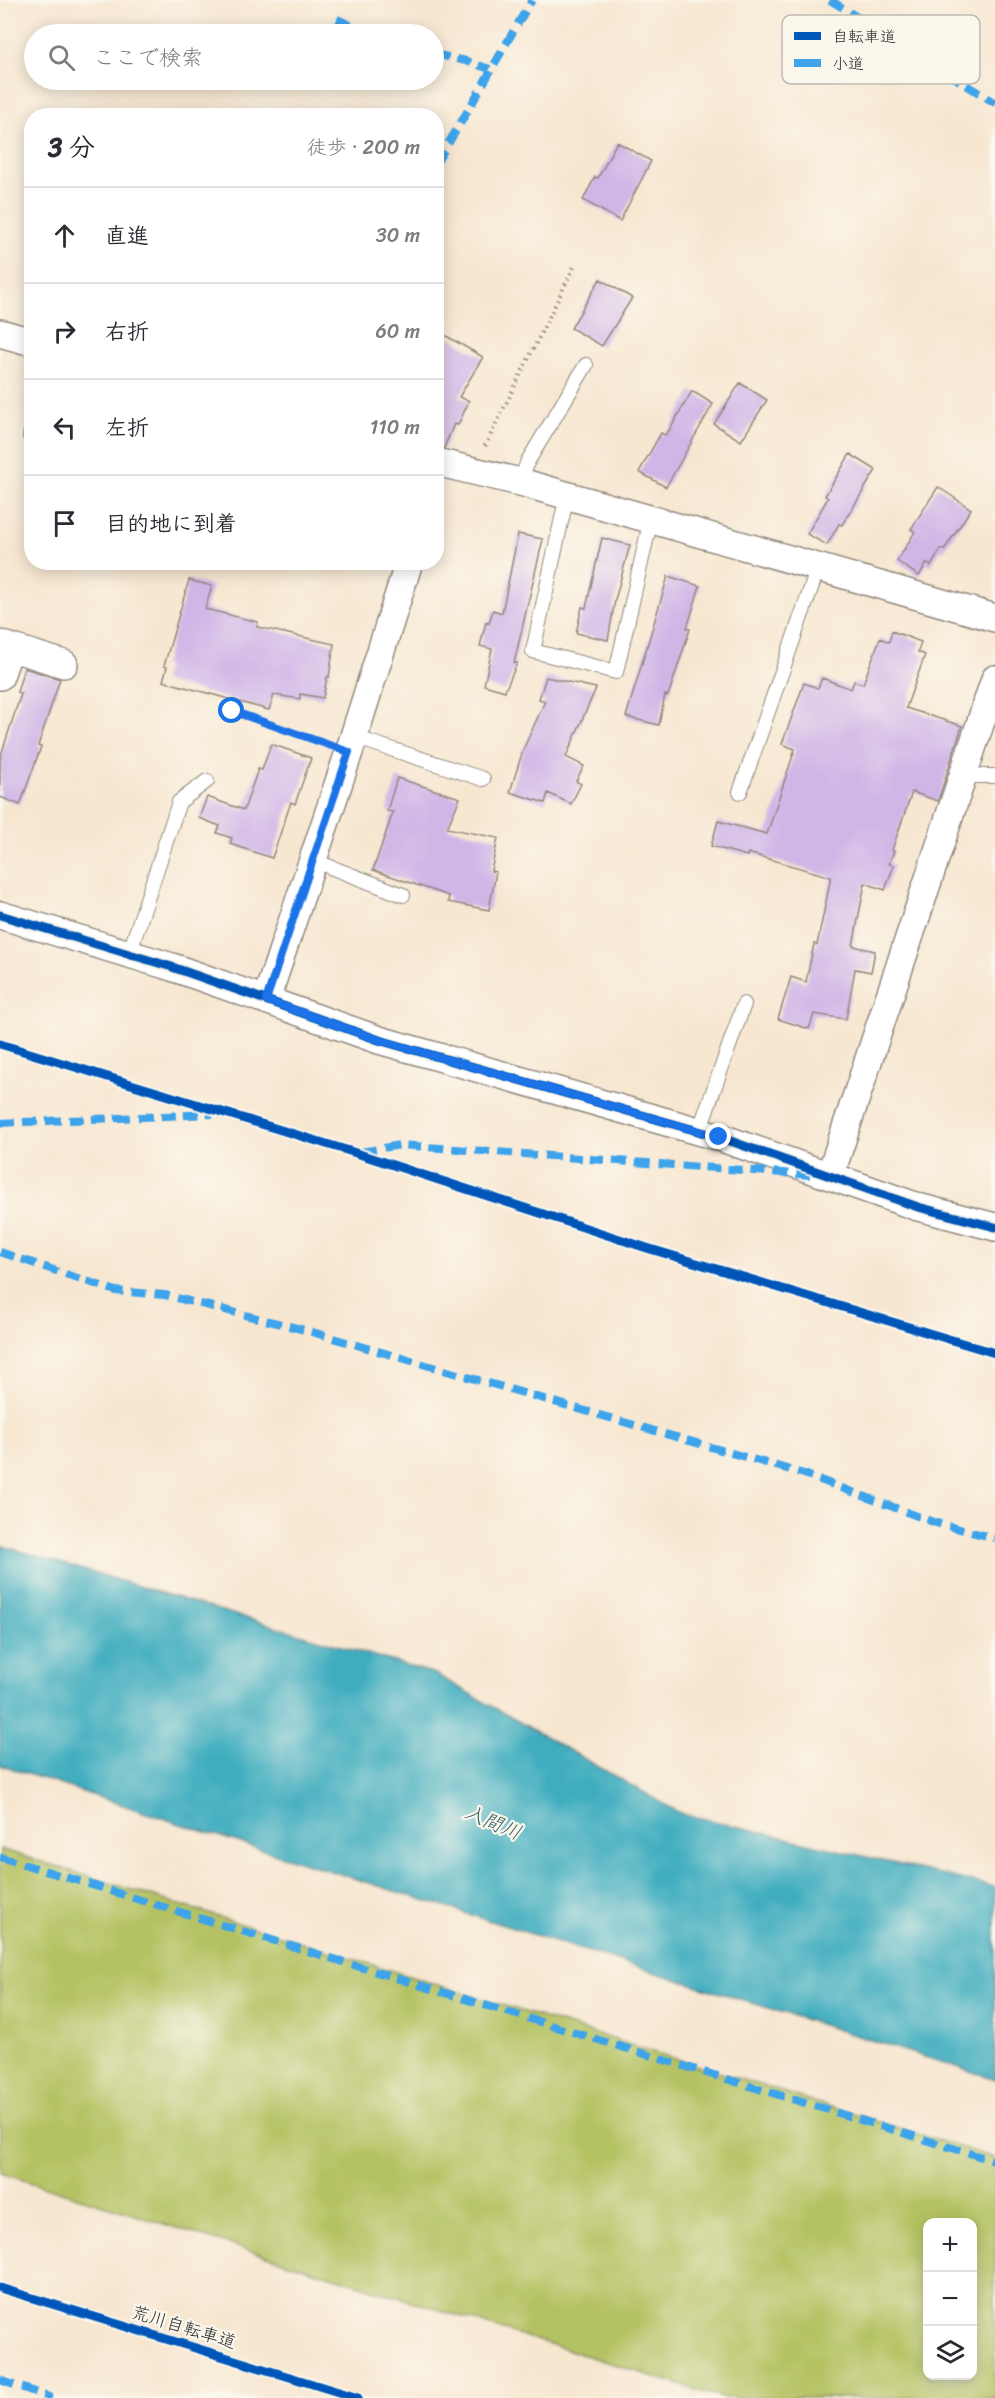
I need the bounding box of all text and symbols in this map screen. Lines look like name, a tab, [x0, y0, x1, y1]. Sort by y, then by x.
legend	[782, 15, 980, 84]
text: 自転車道	[832, 22, 896, 51]
search box	[24, 24, 444, 90]
text: ここで検索	[93, 38, 203, 77]
icon: search	[45, 41, 78, 74]
text: 小道	[832, 49, 864, 78]
text: 3 分	[48, 124, 95, 170]
text: 徒歩 · 200 m	[307, 130, 420, 165]
text: 直進	[105, 216, 149, 255]
text: 30 m	[376, 218, 420, 253]
icon: ahead	[48, 219, 81, 252]
text: 右折	[105, 312, 149, 351]
text: 60 m	[375, 314, 420, 349]
icon: right	[48, 315, 81, 348]
text: 左折	[105, 408, 149, 447]
text: 110 m	[370, 410, 420, 445]
icon: left	[48, 411, 81, 444]
text: 目的地に到着	[105, 504, 237, 543]
icon: arrive	[48, 507, 81, 540]
route start	[218, 697, 244, 723]
route end	[705, 1123, 731, 1149]
water label: 入間川	[458, 1795, 527, 1850]
map controls	[923, 2218, 977, 2380]
button: +	[923, 2218, 977, 2272]
button: −	[923, 2272, 977, 2326]
street label: 荒川自転車道	[128, 2296, 240, 2358]
button: layers	[923, 2326, 977, 2380]

